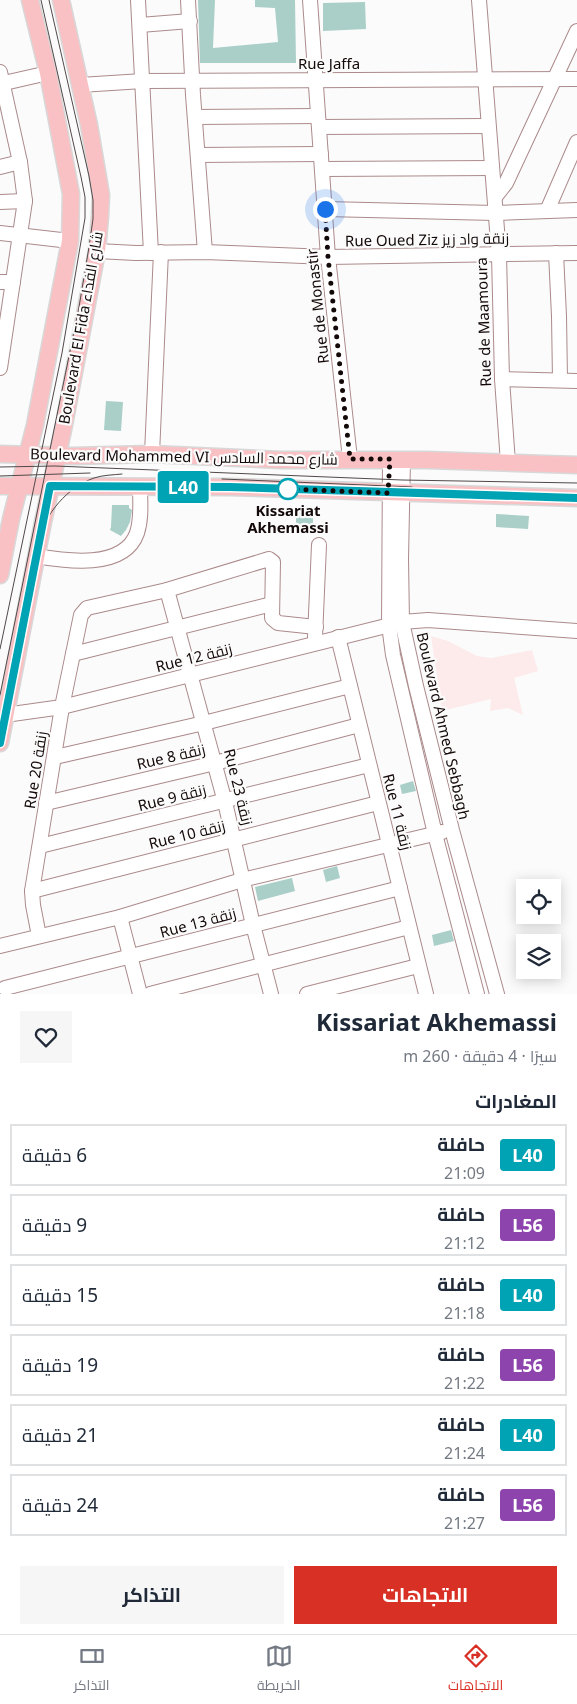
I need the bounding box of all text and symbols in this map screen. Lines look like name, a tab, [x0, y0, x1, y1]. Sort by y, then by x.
street label: Rue Jaffa	[298, 53, 360, 73]
your location	[313, 197, 338, 222]
street label: Rue Oued Ziz زنقة واد زيز	[345, 228, 509, 250]
street label: Boulevard El Fida شارع الفداء	[53, 230, 109, 426]
street label: Rue de Monastir	[301, 248, 333, 365]
street label: Rue de Maamoura	[471, 257, 495, 387]
street label: Boulevard Mohammed VI شارع محمد السادس	[30, 443, 338, 471]
line badge: L40	[154, 471, 212, 503]
text: L40	[168, 475, 198, 499]
marker: Kissariat Akhemassi	[277, 478, 299, 500]
place label: Kissariat Akhemassi	[247, 500, 329, 537]
street label: Boulevard Ahmed Sebbagh	[413, 630, 475, 821]
street label: Rue 12 زنقة	[153, 638, 234, 676]
street label: Rue 20 زنقة	[19, 730, 51, 810]
street label: Rue 8 زنقة	[135, 738, 207, 774]
street label: Rue 23 زنقة	[220, 746, 258, 827]
street label: Rue 11 زنقة	[379, 771, 417, 852]
street label: Rue 9 زنقة	[136, 779, 208, 815]
street label: Rue 10 زنقة	[146, 815, 227, 853]
map controls	[516, 879, 561, 979]
button: locate	[516, 879, 561, 924]
street label: Rue 13 زنقة	[157, 902, 238, 942]
button: layers	[516, 934, 561, 979]
text: Kissariat Akhemassi	[316, 1005, 557, 1038]
button: heart	[20, 1011, 72, 1063]
text: سيرًا · 4 دقيقة · 260 m	[403, 1045, 557, 1067]
text: المغادرات	[475, 1088, 557, 1114]
text: حافلة	[437, 1131, 485, 1157]
text: 6 دقيقة	[22, 1142, 87, 1168]
text: L40	[512, 1143, 543, 1167]
text: 21:09	[444, 1162, 485, 1184]
text: حافلة	[437, 1201, 485, 1227]
text: 9 دقيقة	[22, 1212, 87, 1238]
text: L56	[512, 1213, 543, 1237]
text: 21:12	[444, 1232, 485, 1254]
text: حافلة	[437, 1271, 485, 1297]
text: 15 دقيقة	[22, 1282, 98, 1308]
text: L40	[512, 1283, 543, 1307]
text: 21:18	[444, 1302, 485, 1324]
text: حافلة	[437, 1341, 485, 1367]
text: 19 دقيقة	[22, 1352, 98, 1378]
text: L56	[512, 1353, 543, 1377]
text: 21:22	[444, 1372, 485, 1394]
text: حافلة	[437, 1411, 485, 1437]
text: 21 دقيقة	[22, 1422, 98, 1448]
text: L40	[512, 1423, 543, 1447]
text: 21:24	[444, 1442, 485, 1464]
text: حافلة	[437, 1481, 485, 1507]
text: 24 دقيقة	[22, 1492, 98, 1518]
text: L56	[512, 1493, 543, 1517]
text: 21:27	[444, 1512, 485, 1534]
button: التذاكر	[20, 1566, 284, 1624]
button: الاتجاهات	[294, 1566, 557, 1624]
tab: التذاكر	[74, 1642, 110, 1698]
tab: الخريطة	[257, 1642, 301, 1698]
tab: الاتجاهات	[448, 1642, 503, 1698]

